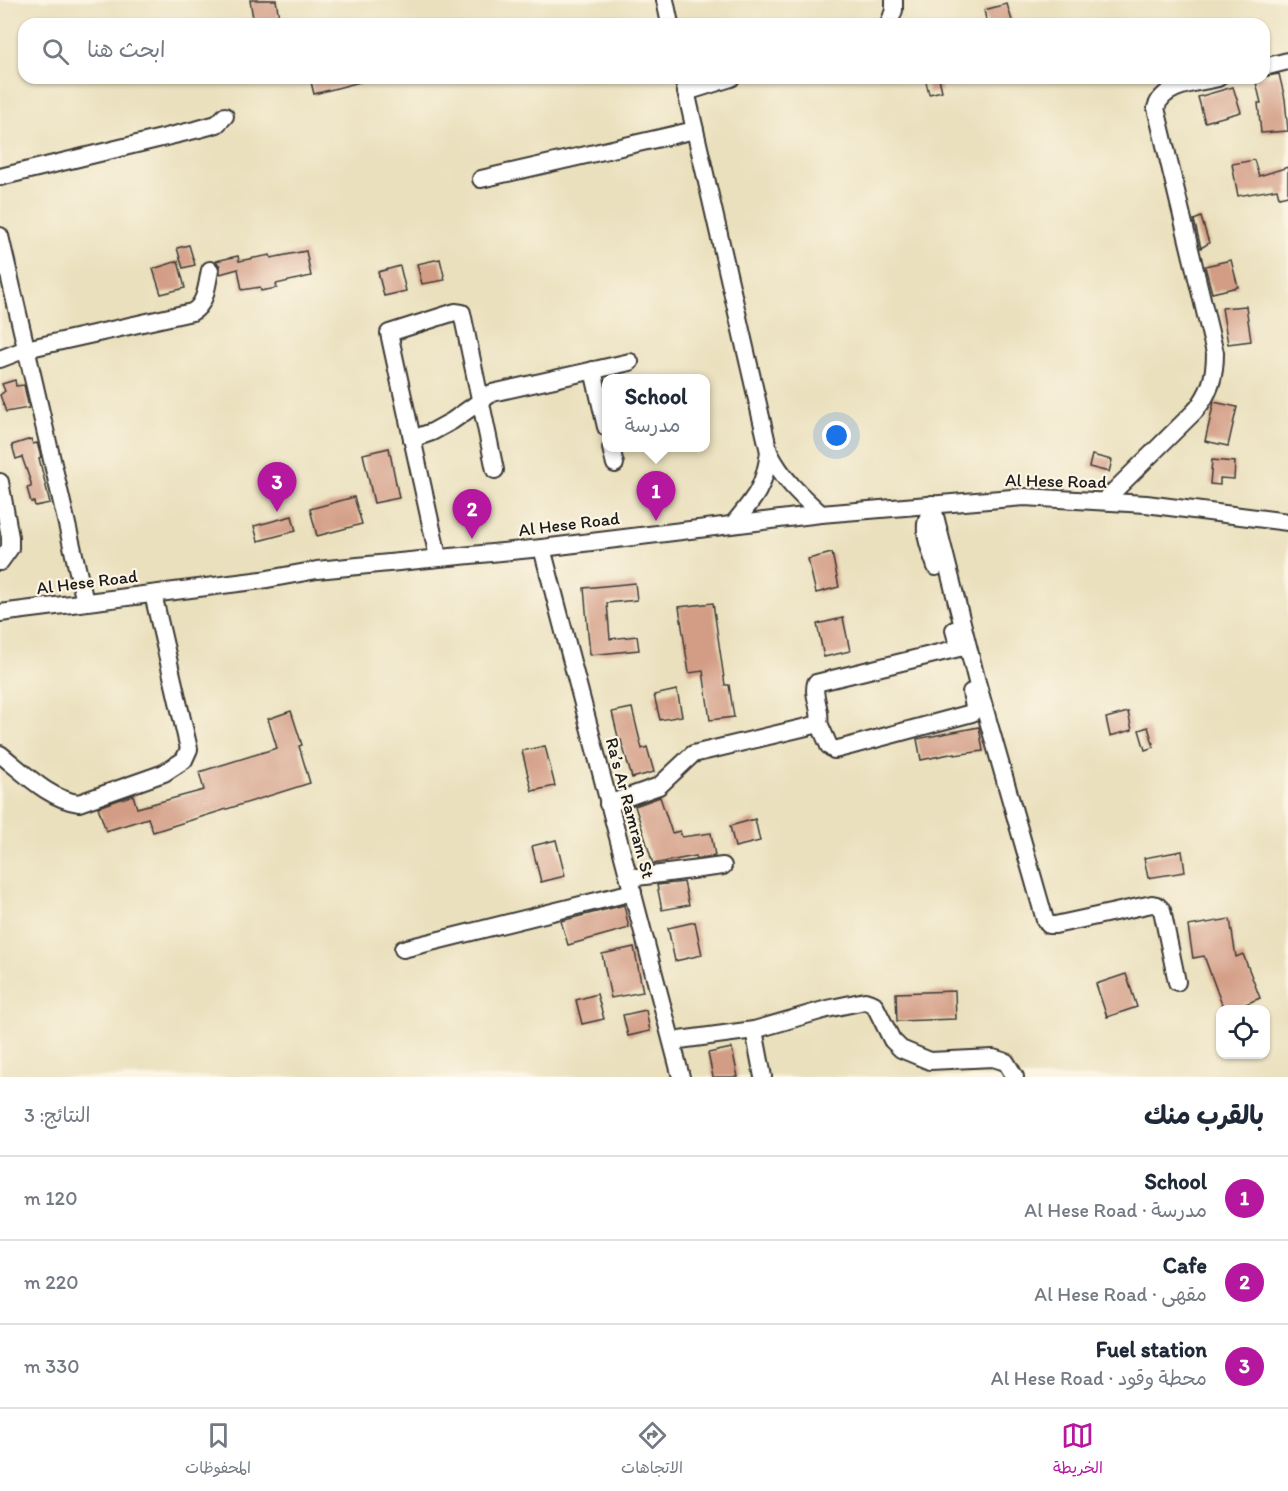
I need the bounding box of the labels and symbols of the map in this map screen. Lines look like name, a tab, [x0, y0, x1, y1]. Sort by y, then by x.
your location	[822, 421, 851, 450]
pin: 3	[258, 462, 296, 512]
street label: Al Hese Road	[1005, 469, 1107, 493]
pin: 1	[636, 472, 676, 521]
pin: 2	[452, 490, 492, 539]
street label: Al Hese Road	[517, 507, 621, 541]
street label: Al Hese Road	[35, 565, 139, 599]
street label: Ra’s Ar Ramram St	[601, 735, 659, 881]

